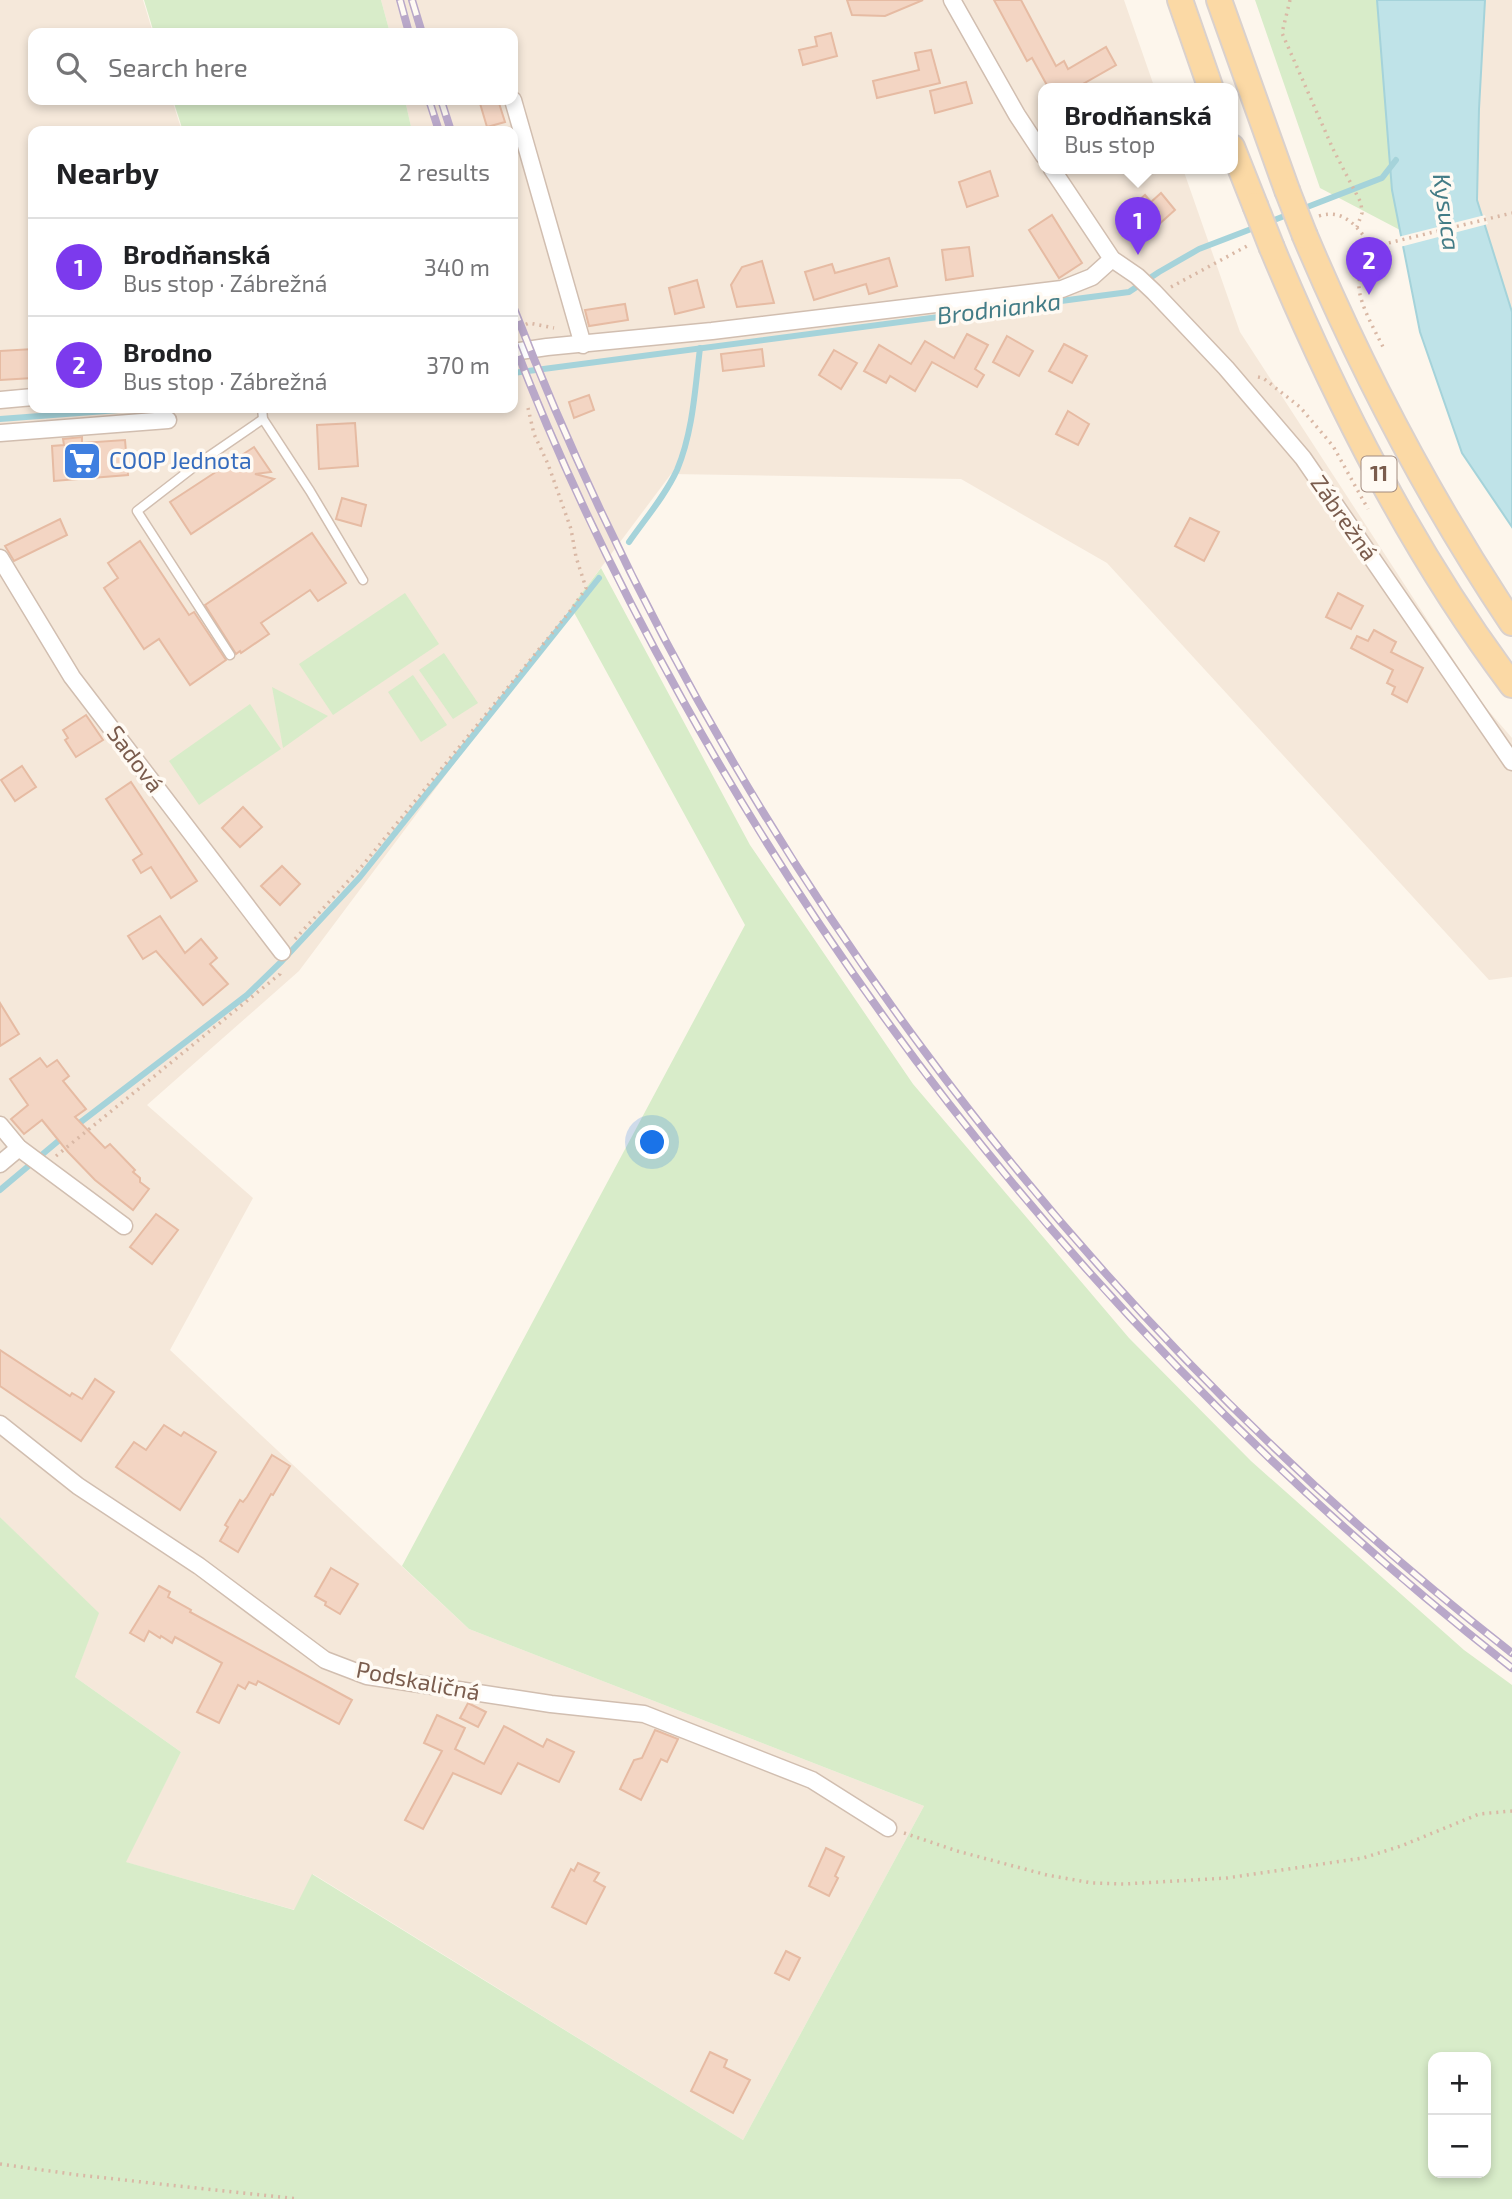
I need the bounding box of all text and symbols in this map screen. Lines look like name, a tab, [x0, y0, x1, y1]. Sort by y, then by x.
search box	[28, 28, 518, 105]
icon: search	[52, 48, 90, 86]
text: Search here	[108, 51, 248, 82]
popup	[1038, 83, 1238, 174]
text: Brodňanská	[1064, 99, 1212, 130]
text: Bus stop	[1064, 130, 1155, 158]
text: Nearby	[56, 154, 159, 190]
text: 2 results	[399, 158, 490, 186]
water label: Kysuca	[1428, 171, 1467, 252]
pin: 1	[1115, 197, 1161, 255]
pin: 2	[1346, 237, 1392, 295]
text: Brodňanská	[123, 238, 271, 269]
text: 1	[74, 253, 84, 281]
text: 340 m	[424, 253, 490, 281]
text: Bus stop · Zábrežná	[123, 269, 327, 297]
water label: Brodnianka	[935, 286, 1063, 330]
text: Brodno	[123, 336, 212, 367]
text: 2	[72, 351, 86, 379]
text: 370 m	[426, 351, 490, 379]
text: Bus stop · Zábrežná	[123, 367, 327, 395]
supermarket icon: COOP Jednota	[61, 440, 103, 482]
place label: COOP Jednota	[109, 446, 252, 474]
road number: 11	[1362, 456, 1396, 491]
street label: Zábrežná	[1305, 469, 1384, 565]
street label: Sadová	[102, 719, 170, 797]
your location	[635, 1125, 669, 1159]
street label: Podskaličná	[354, 1654, 482, 1706]
map controls	[1428, 2052, 1491, 2178]
button: +	[1428, 2052, 1491, 2115]
button: −	[1428, 2115, 1491, 2178]

